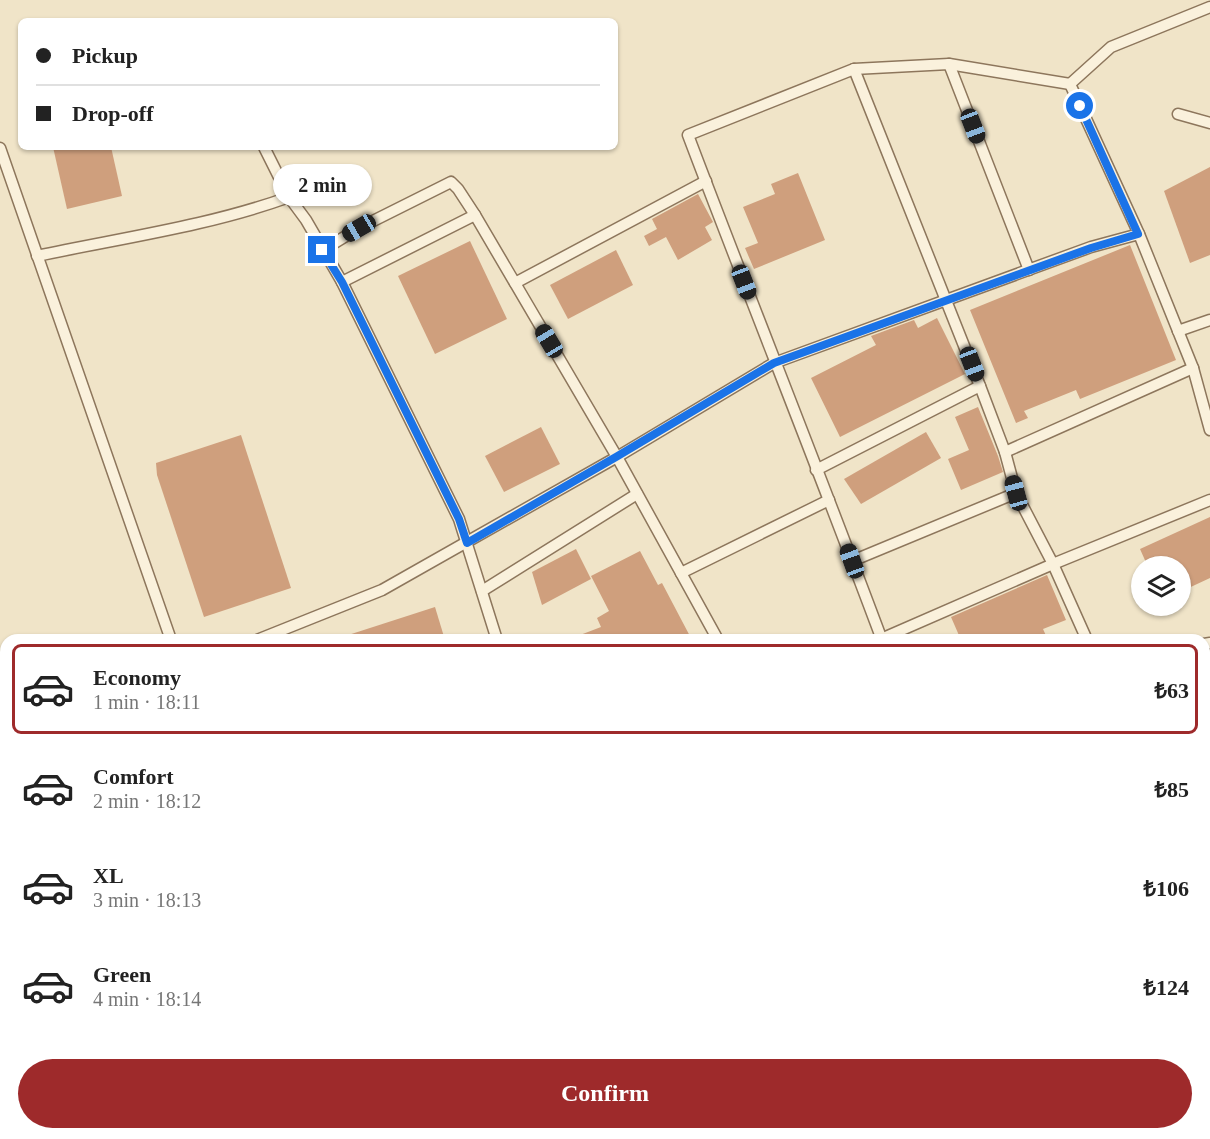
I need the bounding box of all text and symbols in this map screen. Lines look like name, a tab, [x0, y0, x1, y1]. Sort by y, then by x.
text: Pickup	[72, 43, 138, 68]
route start	[1066, 92, 1093, 119]
text: Drop-off	[72, 101, 153, 126]
car	[958, 106, 988, 146]
callout: 2 min	[272, 163, 372, 205]
text: 2 min	[298, 174, 347, 196]
car	[339, 211, 379, 245]
route end	[308, 236, 335, 263]
car	[729, 262, 759, 302]
car	[532, 321, 566, 361]
car	[957, 344, 987, 384]
car	[1003, 473, 1029, 513]
car	[837, 541, 867, 581]
map controls	[1131, 556, 1191, 616]
button: layers	[1131, 556, 1191, 616]
icon: car	[21, 662, 75, 716]
text: Economy	[93, 665, 181, 690]
text: ₺63	[1154, 678, 1189, 703]
text: 1 min · 18:11	[93, 691, 201, 713]
icon: car	[21, 761, 75, 815]
text: Comfort	[93, 764, 174, 789]
text: ₺85	[1154, 777, 1189, 802]
text: 2 min · 18:12	[93, 790, 201, 812]
icon: car	[21, 860, 75, 914]
text: XL	[93, 863, 124, 888]
text: ₺106	[1143, 876, 1189, 901]
text: 3 min · 18:13	[93, 889, 201, 911]
icon: car	[21, 959, 75, 1013]
text: Green	[93, 962, 151, 987]
text: ₺124	[1143, 975, 1189, 1000]
text: 4 min · 18:14	[93, 988, 201, 1010]
button: Confirm	[18, 1059, 1192, 1128]

